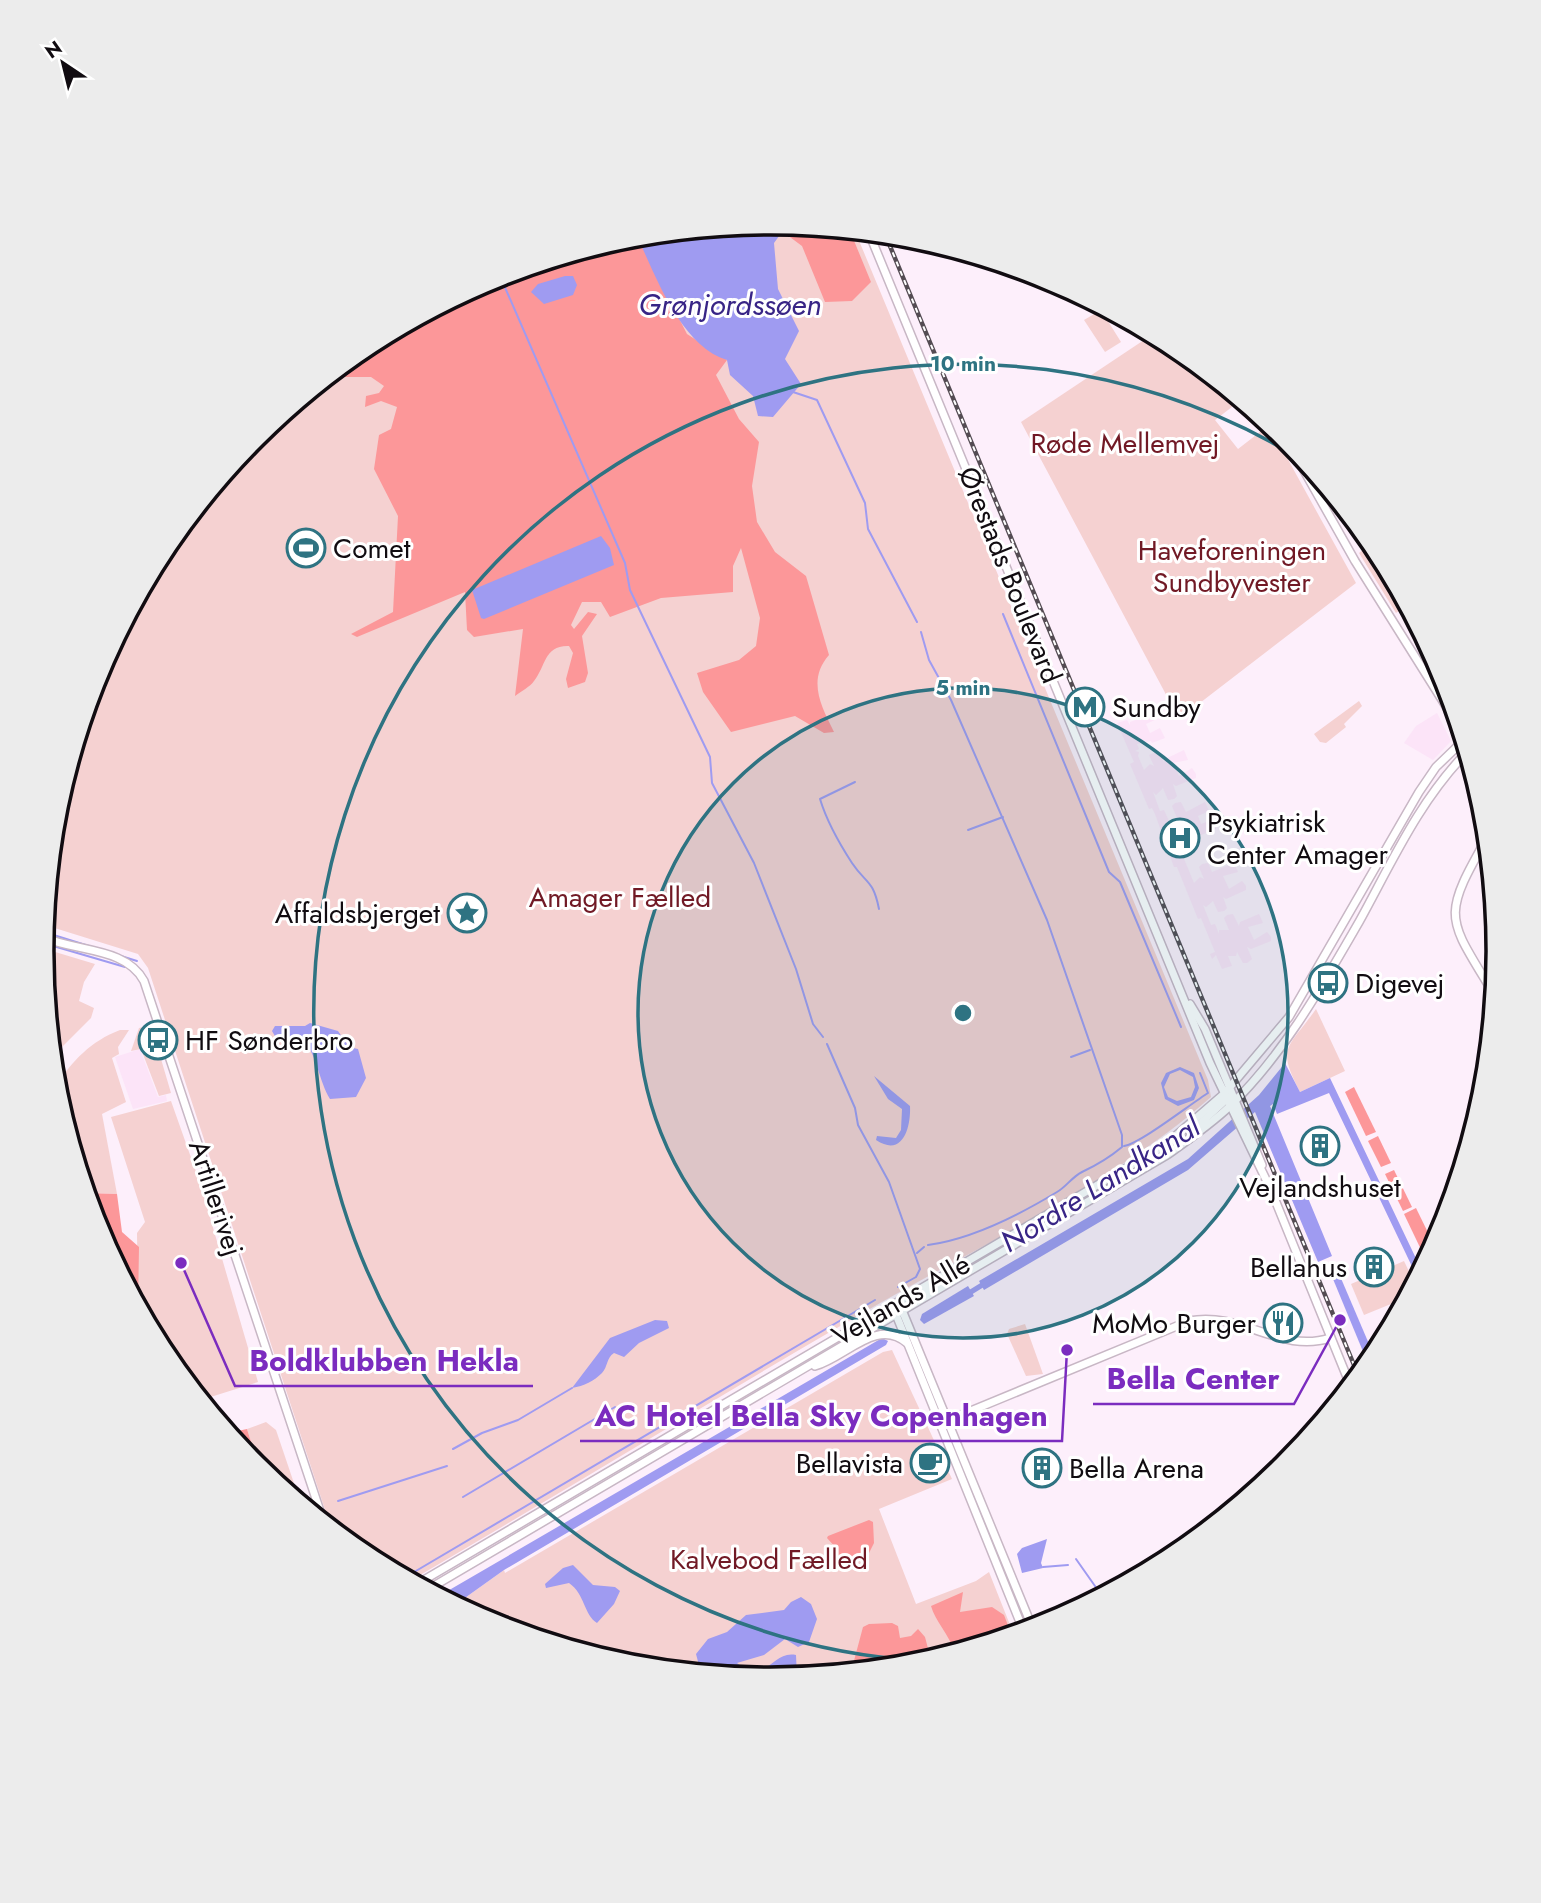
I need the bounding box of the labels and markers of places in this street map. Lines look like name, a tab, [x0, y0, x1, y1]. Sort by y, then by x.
sports icon: Comet	[285, 527, 327, 569]
place label: Comet	[333, 528, 411, 569]
metro station icon: Sundby	[1064, 686, 1106, 728]
place label: Sundby	[1112, 687, 1201, 728]
place label: Psykiatrisk Center Amager	[1207, 802, 1389, 875]
hospital icon: Psykiatrisk Center Amager	[1159, 817, 1201, 859]
place icon: Affaldsbjerget	[446, 892, 488, 934]
place label: Affaldsbjerget	[275, 893, 440, 934]
bus stop icon: Digevej	[1307, 962, 1349, 1004]
place label: Digevej	[1355, 963, 1445, 1004]
centre of rings	[951, 1001, 975, 1025]
bus stop icon: HF Sønderbro	[137, 1019, 179, 1061]
place label: HF Sønderbro	[185, 1020, 353, 1061]
building icon: Vejlandshuset	[1299, 1125, 1341, 1167]
place label: Vejlandshuset	[1239, 1167, 1401, 1208]
building icon: Bellahus	[1353, 1246, 1395, 1288]
place label: Bellahus	[1250, 1247, 1347, 1288]
restaurant icon: MoMo Burger	[1262, 1302, 1304, 1344]
place label: MoMo Burger	[1092, 1303, 1256, 1344]
callout: Boldklubben Hekla	[235, 1335, 533, 1386]
callout: Bella Center	[1093, 1353, 1294, 1404]
callout: AC Hotel Bella Sky Copenhagen	[580, 1390, 1062, 1441]
cafe icon: Bellavista	[909, 1442, 951, 1484]
place label: Bellavista	[796, 1443, 903, 1484]
building icon: Bella Arena	[1021, 1447, 1063, 1489]
place label: Bella Arena	[1069, 1448, 1204, 1489]

